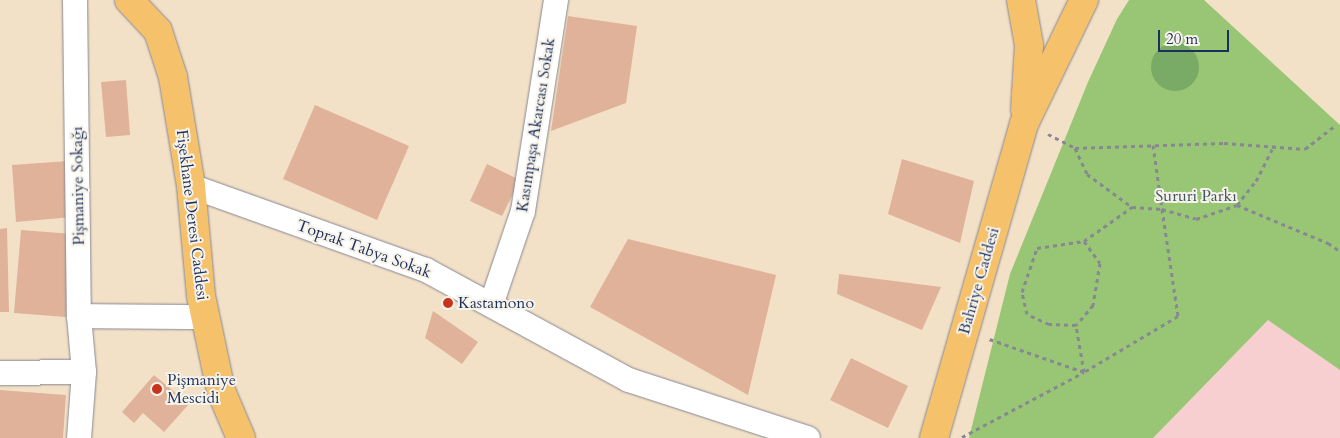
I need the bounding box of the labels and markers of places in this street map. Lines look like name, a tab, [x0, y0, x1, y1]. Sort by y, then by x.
place label: Kastamono	[458, 293, 534, 313]
marker: Kastamono	[442, 297, 454, 309]
place label: Pişmaniye Mescidi	[167, 370, 236, 408]
marker: Pişmaniye Mescidi	[151, 383, 163, 395]

